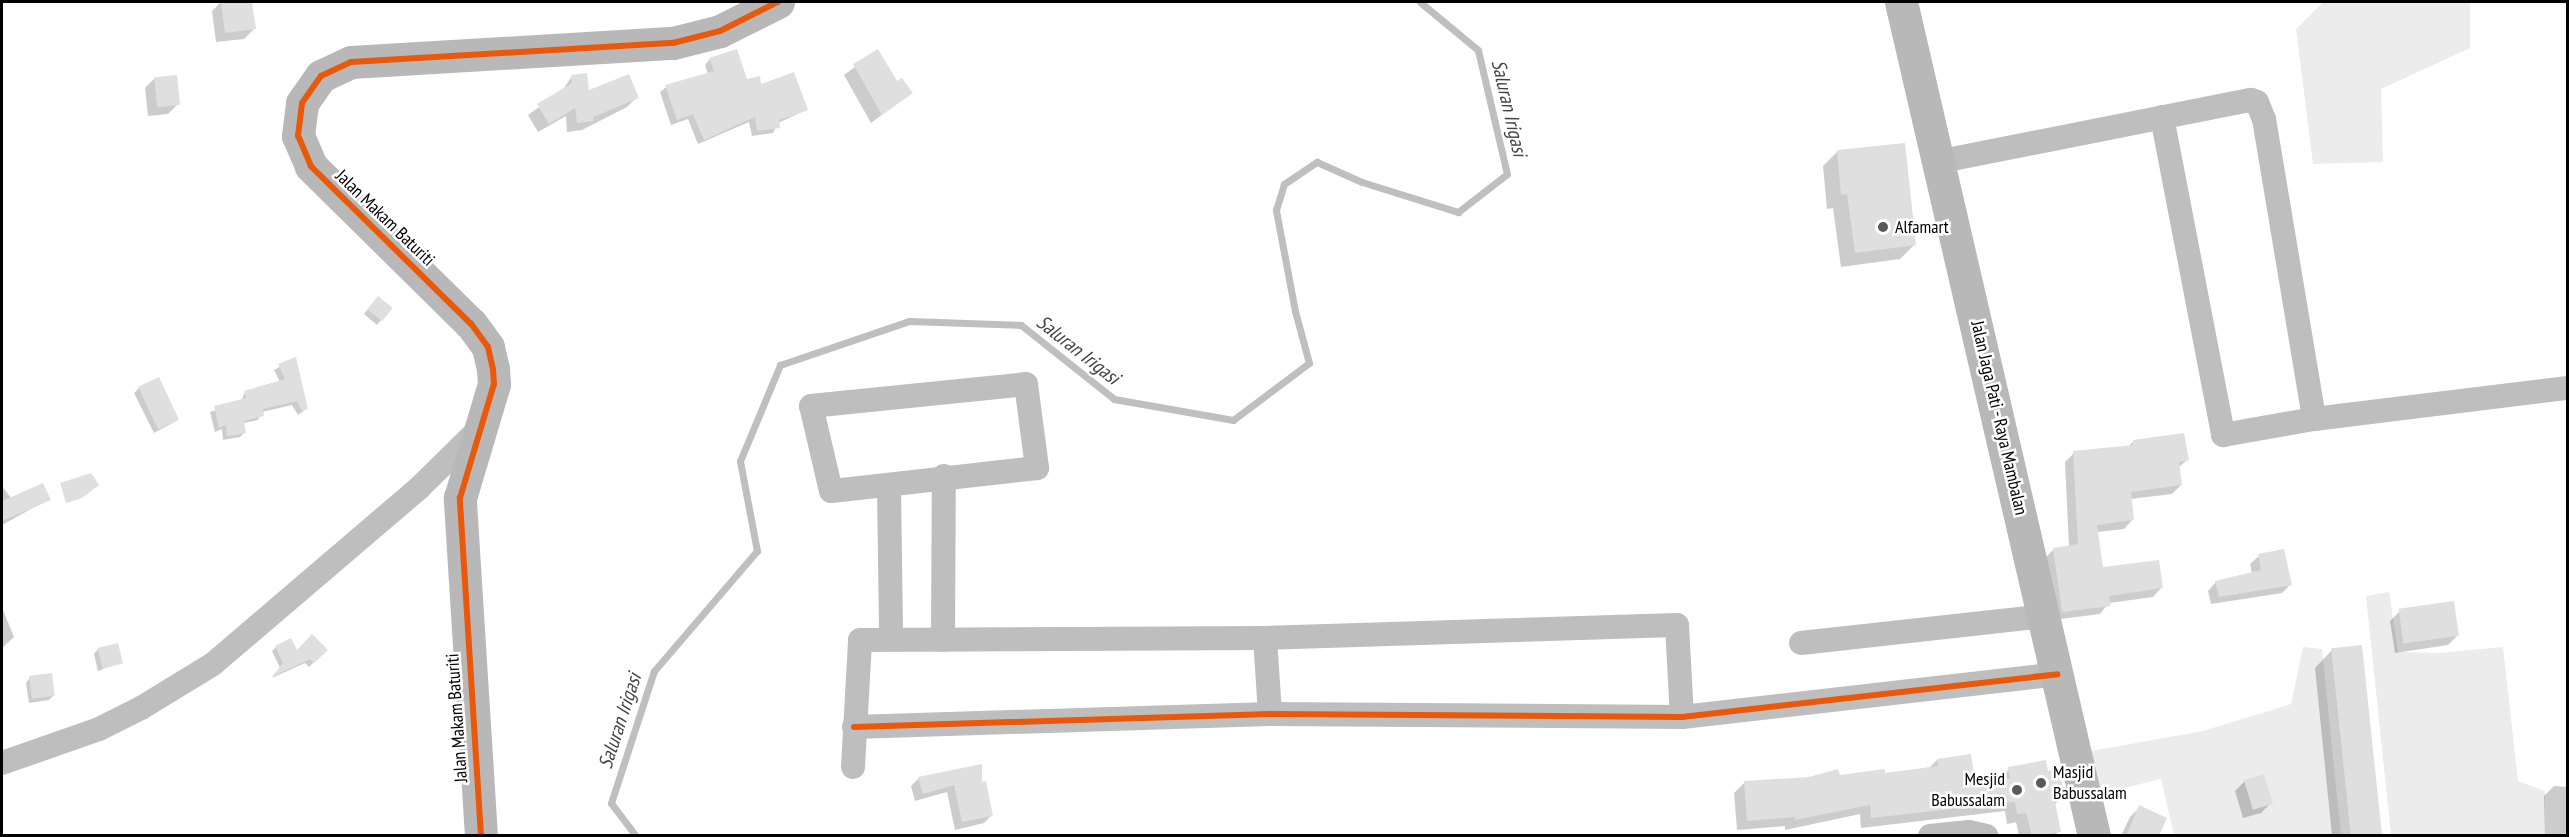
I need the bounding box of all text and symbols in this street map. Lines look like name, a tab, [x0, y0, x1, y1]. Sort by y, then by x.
water label: Saluran Irigasi	[1486, 57, 1532, 159]
street label: Jalan Makam Baturiti	[331, 165, 439, 271]
place label: Alfamart	[1895, 216, 1949, 238]
marker: Alfamart	[1876, 220, 1890, 234]
water label: Saluran Irigasi	[1032, 310, 1124, 390]
street label: Jalan Jaga Pati - Raya Mambalan	[1966, 318, 2032, 518]
street label: Jalan Makam Baturiti	[442, 653, 472, 783]
water label: Saluran Irigasi	[593, 670, 647, 772]
place label: Masjid Babussalam	[2053, 762, 2127, 804]
place label: Mesjid Babussalam	[1931, 769, 2005, 812]
marker: Masjid Babussalam	[2034, 776, 2048, 790]
marker: Mesjid Babussalam	[2010, 783, 2024, 797]

